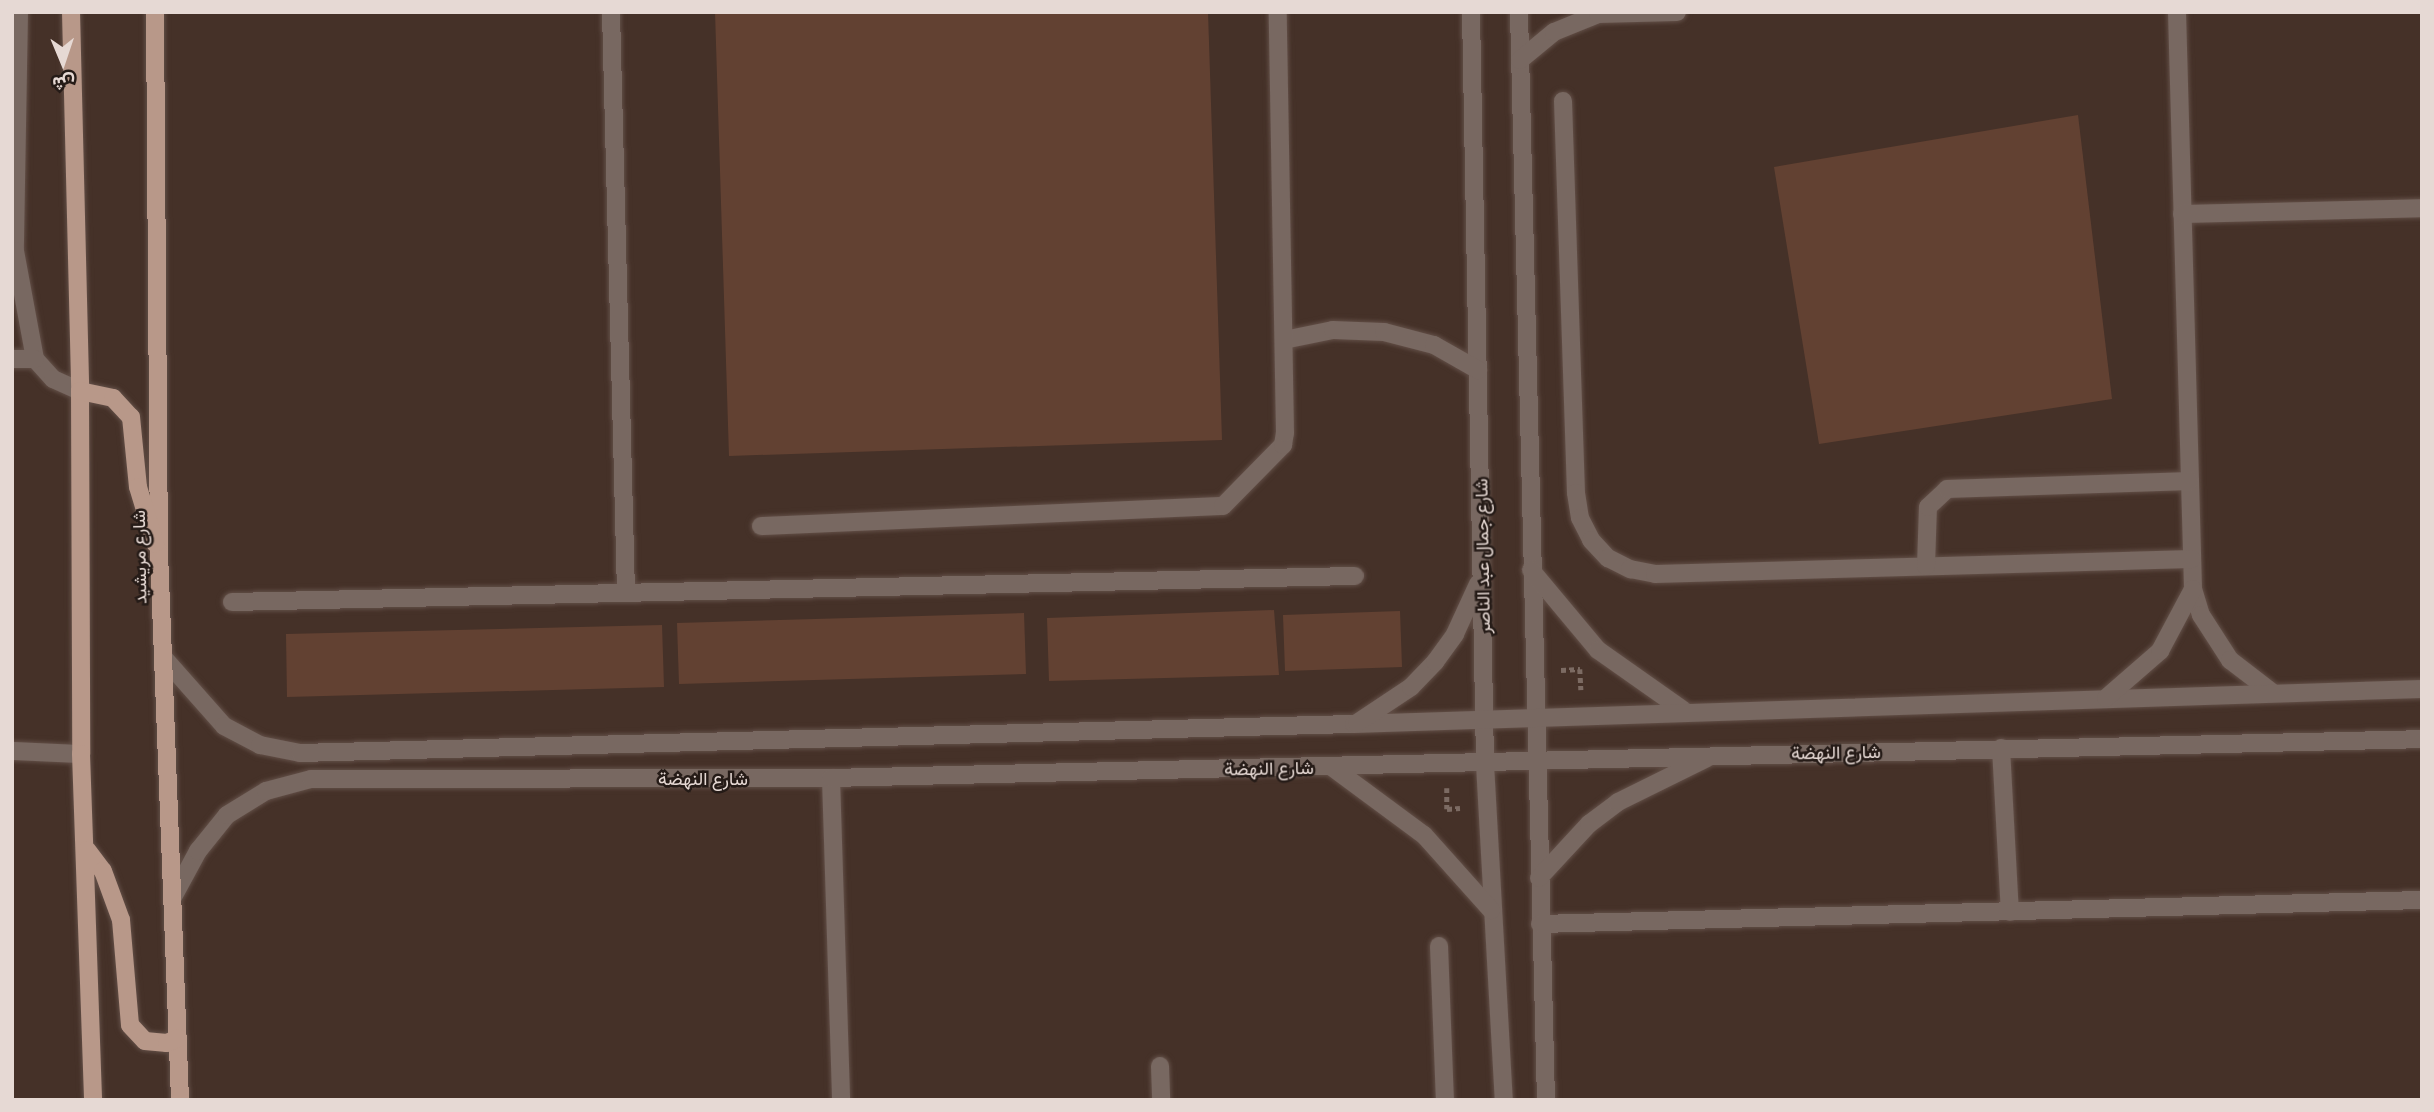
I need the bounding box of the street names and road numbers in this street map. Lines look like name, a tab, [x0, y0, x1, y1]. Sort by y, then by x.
street label: شارع جمال عبد الناصر	[1470, 478, 1494, 634]
street label: شارع مريشيد	[127, 510, 151, 604]
street label: شارع النهضة	[1791, 740, 1881, 764]
street label: شارع النهضة	[1224, 756, 1314, 780]
street label: شارع النهضة	[658, 767, 748, 789]

